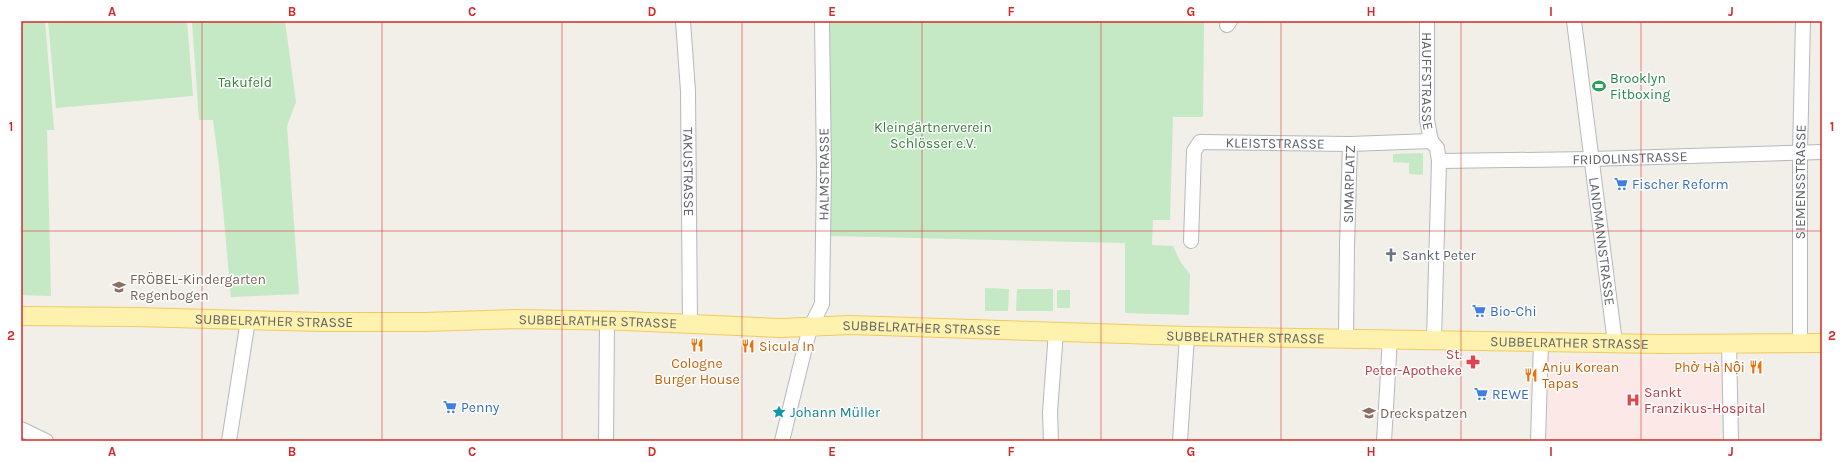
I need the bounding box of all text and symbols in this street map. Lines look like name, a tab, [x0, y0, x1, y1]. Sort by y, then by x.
text: A	[108, 4, 116, 19]
text: B	[288, 4, 296, 19]
text: C	[468, 4, 476, 19]
text: D	[648, 4, 657, 19]
text: E	[828, 4, 836, 19]
text: F	[1007, 4, 1015, 19]
text: G	[1187, 4, 1195, 19]
text: H	[1366, 4, 1376, 19]
text: I	[1549, 4, 1553, 19]
text: J	[1728, 4, 1734, 19]
street label: HAUFFSTRASSE	[1418, 32, 1437, 132]
place label: Brooklyn Fitboxing	[1610, 70, 1670, 103]
park label: Takufeld	[218, 74, 272, 91]
sports icon: Brooklyn Fitboxing	[1591, 78, 1607, 94]
text: 1	[9, 119, 13, 134]
park label: Kleingärtnerverein Schlösser e.V.	[874, 119, 992, 152]
text: 1	[1830, 119, 1834, 134]
street label: SIEMENSSTRASSE	[1792, 124, 1810, 239]
street label: TAKUSTRASSE	[679, 127, 697, 216]
street label: HALMSTRASSE	[815, 128, 833, 221]
street label: KLEISTSTRASSE	[1225, 134, 1325, 153]
street label: SIMARPLATZ	[1340, 145, 1359, 223]
street label: FRIDOLINSTRASSE	[1572, 148, 1688, 168]
street label: LANDMANNSTRASSE	[1585, 176, 1618, 307]
supermarket icon: Fischer Reform	[1613, 176, 1629, 192]
place label: Fischer Reform	[1632, 176, 1728, 193]
church icon: Sankt Peter	[1383, 247, 1399, 263]
place label: Sankt Peter	[1402, 247, 1476, 264]
place label: FRÖBEL-Kindergarten Regenbogen	[130, 271, 266, 304]
school or university icon: FRÖBEL-Kindergarten Regenbogen	[111, 279, 127, 295]
supermarket icon: Bio-Chi	[1471, 303, 1487, 319]
place label: Bio-Chi	[1490, 303, 1537, 320]
street label: SUBBELRATHER STRASSE	[194, 311, 353, 331]
street label: SUBBELRATHER STRASSE	[518, 311, 677, 332]
street label: SUBBELRATHER STRASSE	[842, 317, 1001, 339]
street label: SUBBELRATHER STRASSE	[1166, 327, 1325, 347]
text: 2	[7, 328, 15, 343]
text: 2	[1828, 328, 1836, 343]
street label: SUBBELRATHER STRASSE	[1490, 333, 1649, 353]
restaurant icon: Cologne Burger House	[689, 337, 705, 353]
restaurant icon: Sicula In	[740, 338, 756, 354]
place label: Sicula In	[759, 338, 815, 355]
place label: St. Peter-Apotheke	[1365, 346, 1462, 379]
pharmacy icon: St. Peter-Apotheke	[1465, 354, 1481, 370]
place label: Cologne Burger House	[654, 355, 740, 388]
place label: Anju Korean Tapas	[1542, 359, 1619, 392]
place label: Phở Hà Nội	[1674, 359, 1745, 376]
restaurant icon: Phở Hà Nội	[1748, 359, 1764, 375]
restaurant icon: Anju Korean Tapas	[1523, 367, 1539, 383]
place label: Sankt Franzikus-Hospital	[1644, 384, 1766, 417]
supermarket icon: REWE	[1473, 386, 1489, 402]
place label: REWE	[1492, 386, 1529, 403]
hospital icon: Sankt Franzikus-Hospital	[1625, 392, 1641, 408]
supermarket icon: Penny	[442, 399, 458, 415]
place label: Penny	[461, 399, 500, 416]
place icon: Johann Müller	[771, 404, 787, 420]
place label: Johann Müller	[790, 404, 881, 421]
school or university icon: Dreckspatzen	[1361, 405, 1377, 421]
place label: Dreckspatzen	[1380, 405, 1467, 422]
text: A	[108, 444, 116, 459]
text: B	[288, 444, 296, 459]
text: C	[468, 444, 476, 459]
text: D	[648, 444, 657, 459]
text: E	[828, 444, 836, 459]
text: F	[1007, 444, 1015, 459]
text: G	[1187, 444, 1195, 459]
text: H	[1366, 444, 1376, 459]
text: I	[1549, 444, 1553, 459]
text: J	[1728, 444, 1734, 459]

